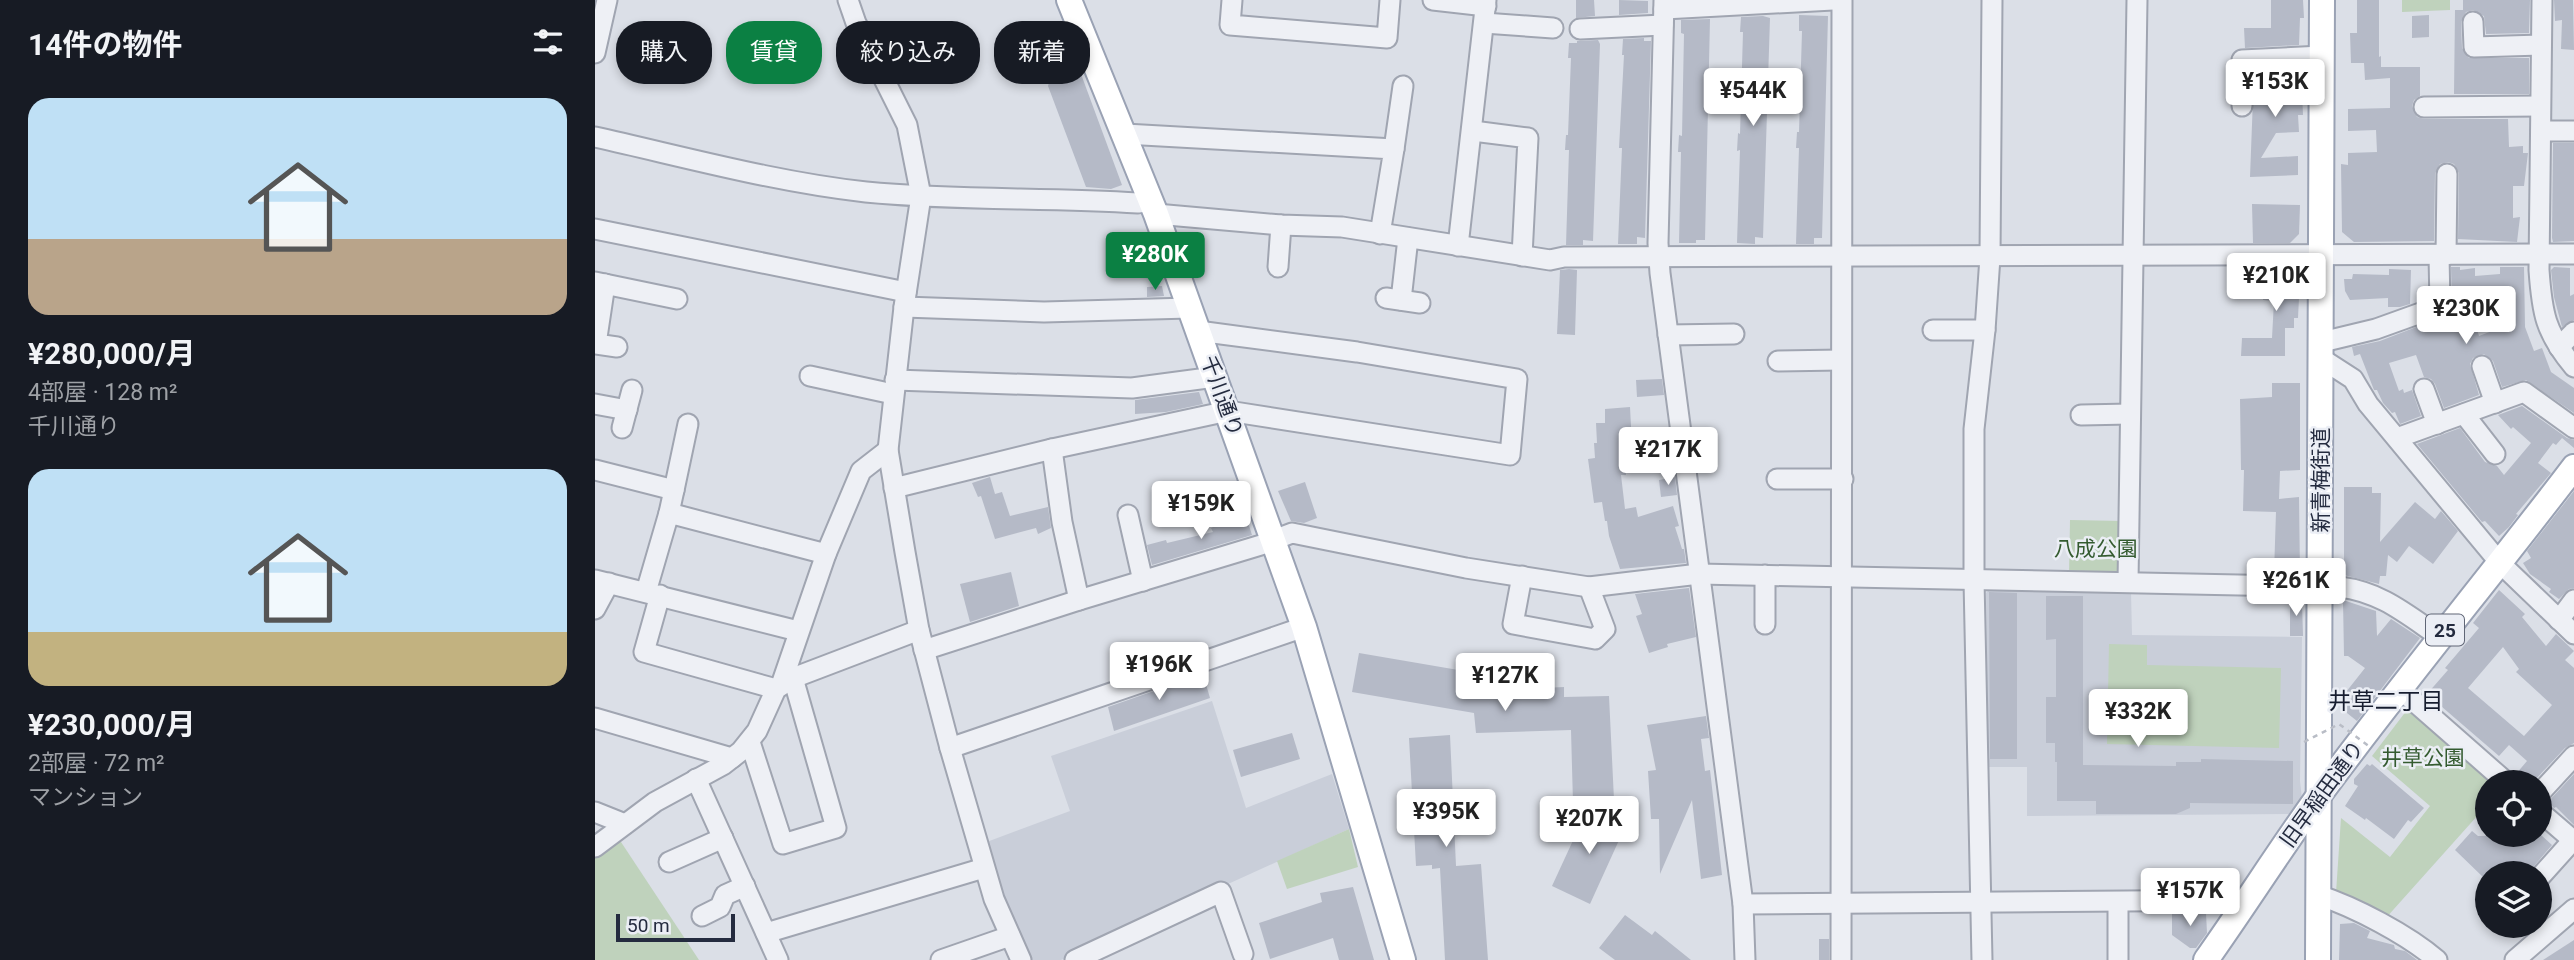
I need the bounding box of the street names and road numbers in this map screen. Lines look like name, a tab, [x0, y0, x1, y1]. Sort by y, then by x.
street label: 千川通り	[1196, 352, 1248, 440]
street label: 新青梅街道	[2309, 428, 2333, 533]
road number: 25	[2426, 614, 2464, 646]
street label: 旧早稲田通り	[2275, 736, 2369, 852]

